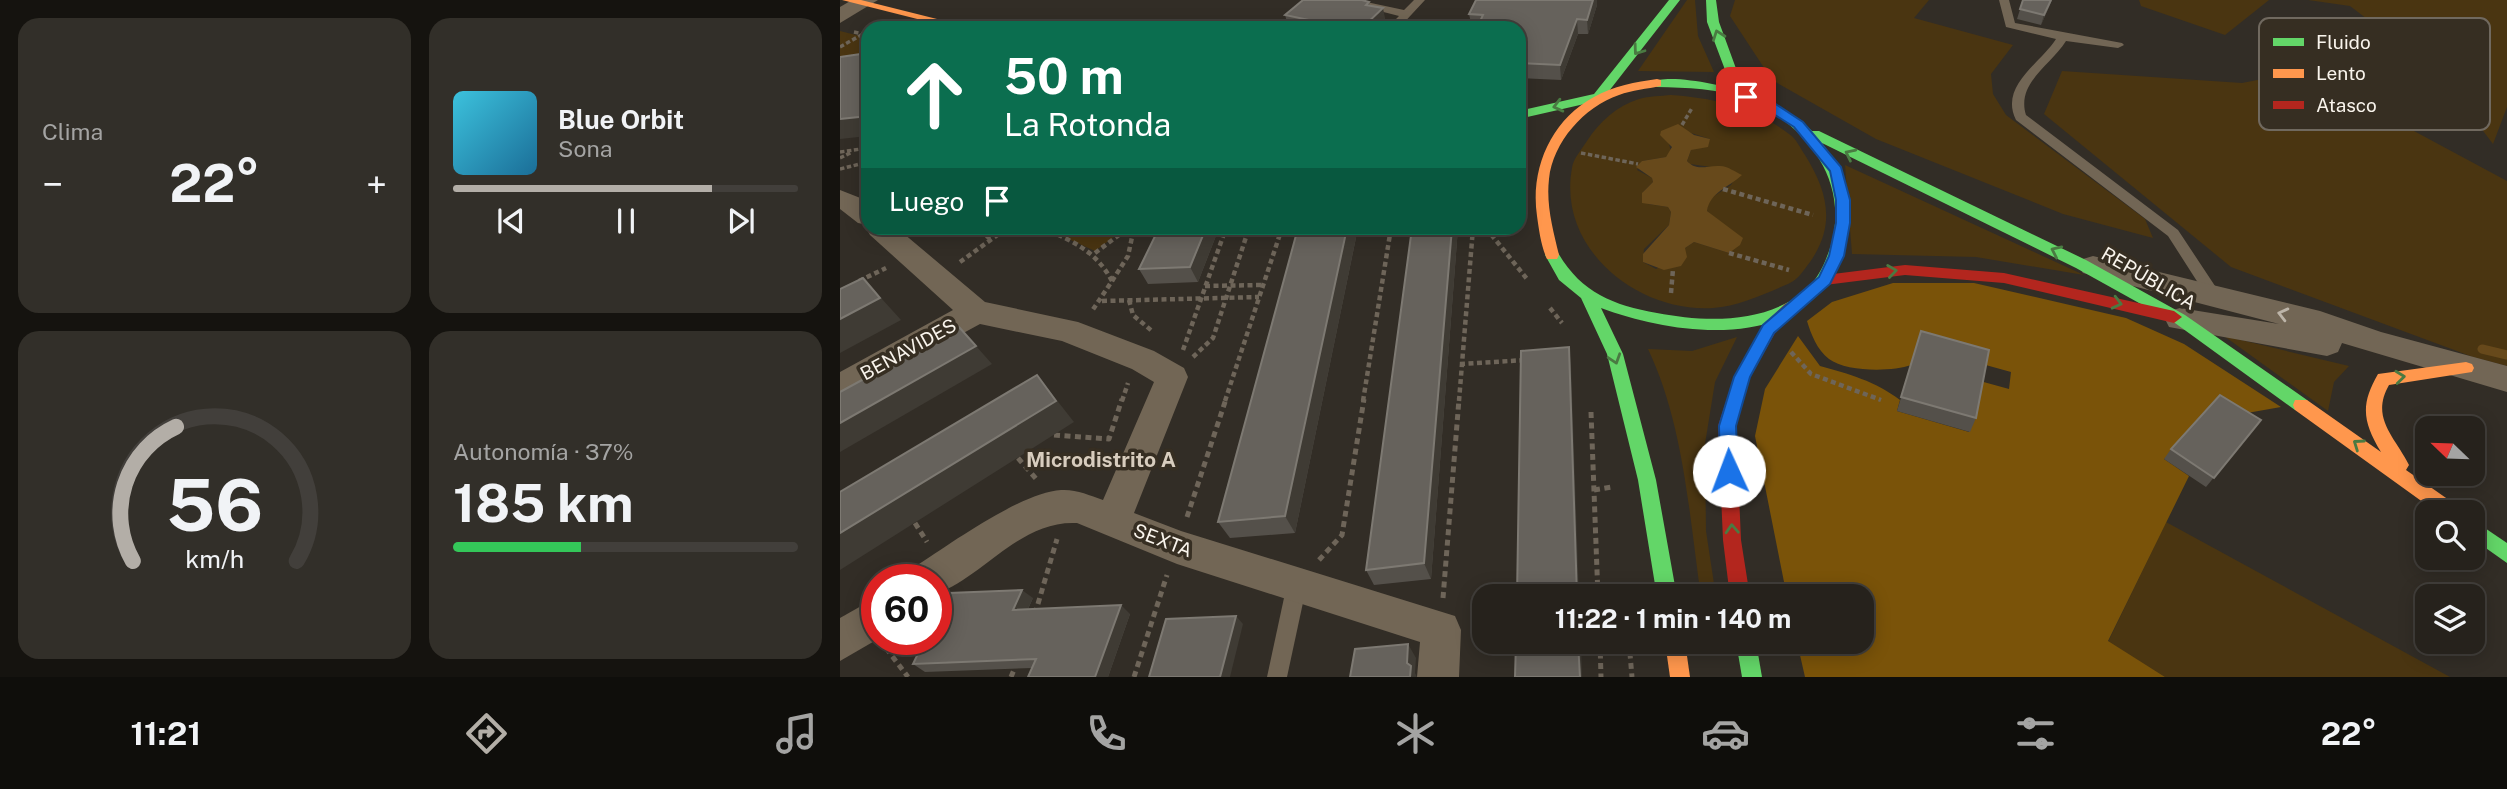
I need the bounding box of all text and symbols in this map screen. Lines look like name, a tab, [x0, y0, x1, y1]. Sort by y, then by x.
legend	[2259, 18, 2490, 130]
one-way arrow	[1712, 29, 1726, 41]
text: Fluido	[2316, 31, 2371, 53]
one-way arrow	[1634, 42, 1646, 55]
text: 50 m	[1004, 47, 1124, 105]
icon: ahead	[889, 49, 980, 140]
text: Lento	[2316, 62, 2366, 84]
pin	[1716, 67, 1776, 127]
icon: arrive	[1727, 78, 1765, 116]
text: Atasco	[2316, 94, 2377, 116]
one-way arrow	[1553, 98, 1565, 112]
text: Blue Orbit	[558, 104, 684, 135]
text: La Rotonda	[1004, 106, 1171, 143]
text: Clima	[42, 118, 103, 145]
text: Sona	[558, 135, 612, 162]
one-way arrow	[1845, 148, 1857, 162]
text: 22°	[169, 153, 260, 214]
text: −	[42, 162, 63, 207]
text: +	[366, 162, 387, 207]
icon: arrive	[978, 182, 1016, 220]
text: Luego	[889, 186, 964, 217]
icon: previous	[492, 202, 530, 240]
icon: pause	[607, 202, 645, 240]
icon: next	[722, 202, 760, 240]
street label: REPÚBLICA	[2098, 242, 2200, 314]
one-way arrow	[2051, 246, 2063, 260]
one-way arrow	[1886, 264, 1898, 279]
one-way arrow	[2110, 295, 2122, 309]
one-way arrow	[2277, 308, 2289, 322]
street label: BENAVIDES	[856, 314, 960, 384]
one-way arrow	[1607, 352, 1622, 364]
one-way arrow	[2395, 370, 2406, 385]
north arrow	[2415, 416, 2485, 486]
map controls	[2415, 416, 2485, 654]
position arrow	[1692, 434, 1766, 508]
text: Autonomía · 37%	[453, 438, 634, 465]
one-way arrow	[2353, 440, 2366, 452]
district label: Microdistrito A	[1026, 447, 1176, 472]
text: 56	[166, 462, 263, 547]
text: 185 km	[453, 473, 634, 534]
button: search	[2415, 500, 2485, 570]
street label: SEXTA	[1131, 519, 1195, 561]
one-way arrow	[1724, 523, 1739, 534]
text: km/h	[185, 544, 244, 574]
speed limit sign: 60	[861, 564, 952, 655]
button: layers	[2415, 584, 2485, 654]
text: 11:22 · 1 min · 140 m	[1555, 603, 1791, 634]
icon: directions	[462, 709, 511, 758]
icon: music	[772, 709, 821, 758]
icon: phone	[1082, 709, 1131, 758]
icon: climate	[1391, 709, 1440, 758]
icon: car	[1701, 709, 1750, 758]
icon: filters	[2011, 709, 2060, 758]
text: 11:21	[130, 715, 201, 752]
text: 22°	[2321, 715, 2377, 752]

